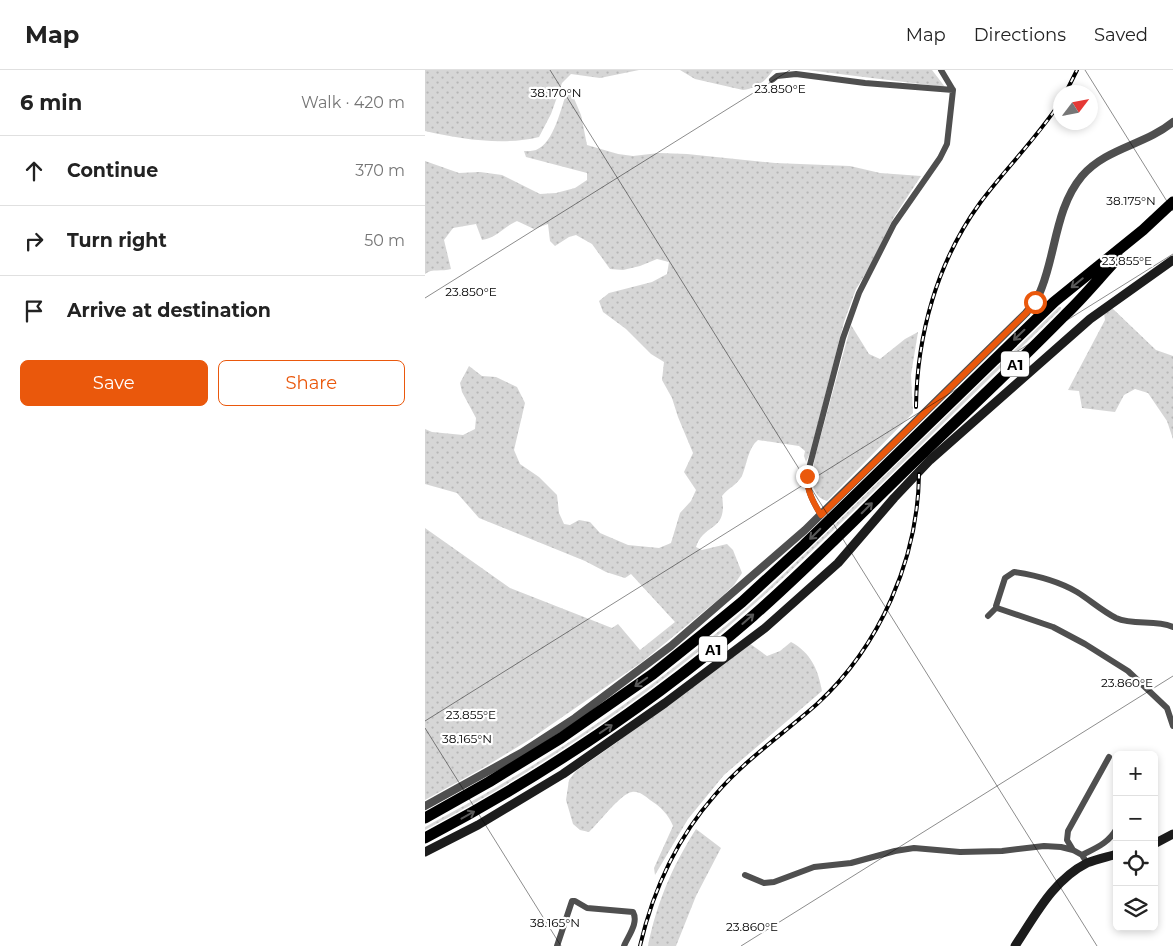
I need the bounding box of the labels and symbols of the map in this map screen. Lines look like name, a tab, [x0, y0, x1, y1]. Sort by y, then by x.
text: 23.850°E	[754, 81, 806, 96]
text: 38.170°N	[531, 85, 581, 100]
north arrow	[1053, 85, 1098, 130]
text: 38.175°N	[1106, 193, 1156, 208]
text: 23.855°E	[1102, 253, 1152, 268]
one-way arrow	[1071, 278, 1084, 289]
text: 23.850°E	[445, 284, 497, 299]
route start	[1024, 291, 1047, 314]
one-way arrow	[1013, 329, 1025, 342]
road number: Α1	[1001, 352, 1029, 376]
route end	[796, 465, 819, 488]
one-way arrow	[860, 502, 873, 514]
one-way arrow	[808, 528, 821, 540]
one-way arrow	[742, 614, 755, 625]
road number: Α1	[699, 636, 727, 662]
text: 23.860°E	[1101, 675, 1153, 690]
one-way arrow	[635, 677, 649, 687]
text: 23.855°E	[446, 707, 496, 722]
one-way arrow	[598, 724, 612, 734]
text: 38.165°N	[442, 731, 492, 746]
one-way arrow	[460, 810, 475, 819]
text: 38.165°N	[530, 915, 580, 930]
text: 23.860°E	[726, 919, 778, 934]

